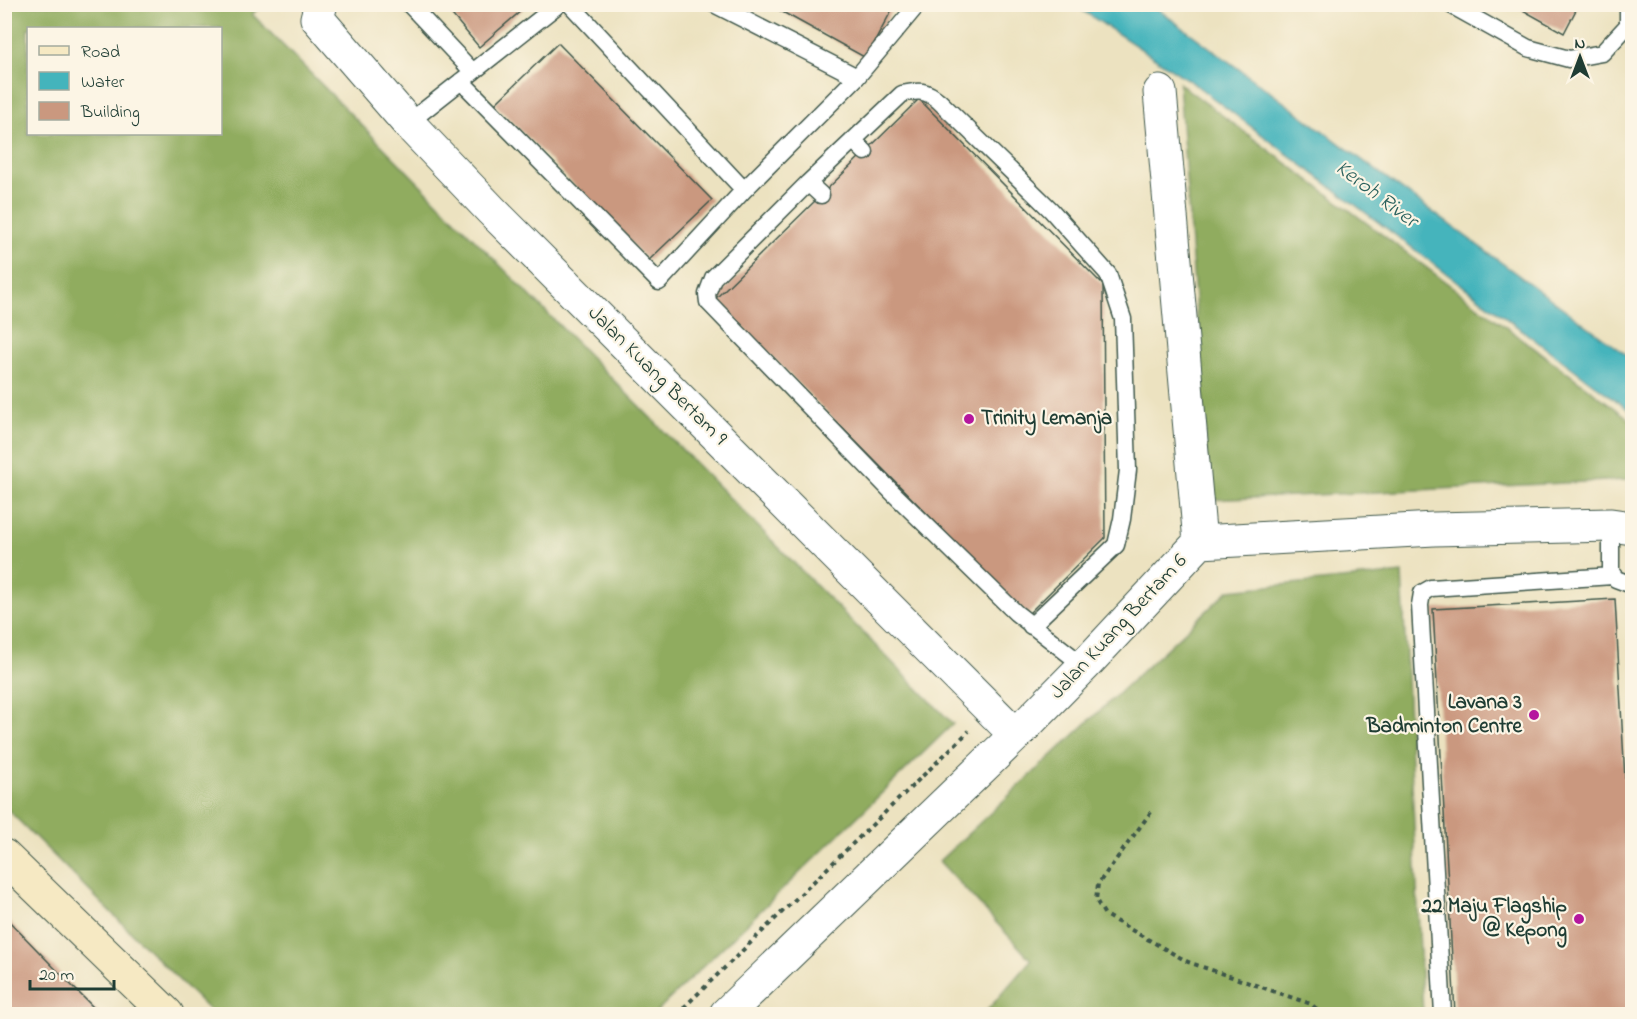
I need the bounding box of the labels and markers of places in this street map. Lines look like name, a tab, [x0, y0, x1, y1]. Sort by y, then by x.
place label: Trinity Lemanja	[981, 404, 1112, 436]
marker: Trinity Lemanja	[962, 412, 976, 426]
place label: Lavana 3 Badminton Centre	[1365, 688, 1523, 742]
marker: Lavana 3 Badminton Centre	[1527, 708, 1541, 722]
place label: 22 Maju Flagship @ Kepong	[1421, 892, 1567, 948]
marker: 22 Maju Flagship @ Kepong	[1572, 912, 1586, 926]

